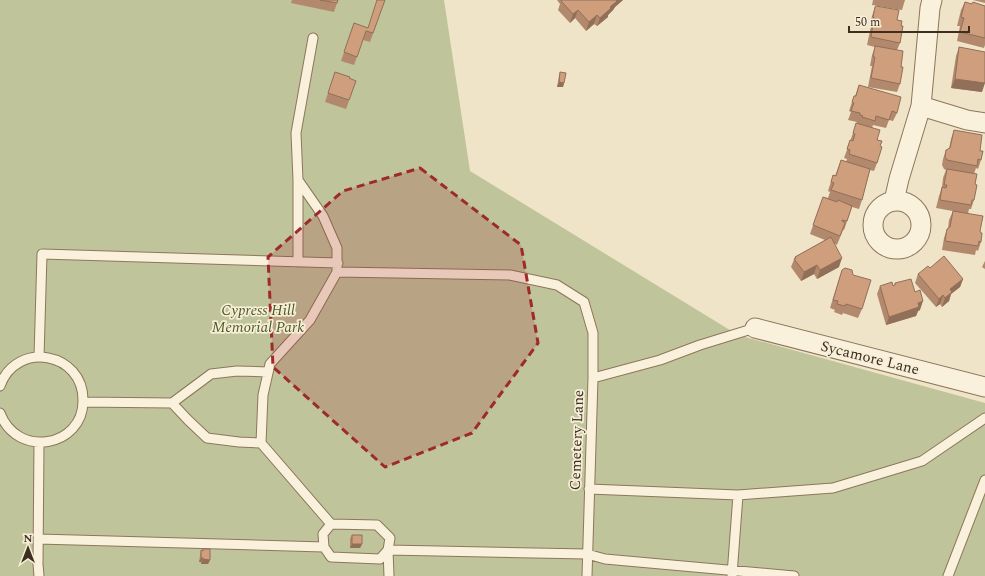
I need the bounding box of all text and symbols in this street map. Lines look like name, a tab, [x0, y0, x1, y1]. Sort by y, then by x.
scale bar	[849, 8, 969, 34]
text: 50 m	[855, 13, 880, 32]
park label: Cypress Hill Memorial Park	[212, 299, 304, 339]
street label: Sycamore Lane	[818, 335, 922, 381]
street label: Cemetery Lane	[564, 389, 590, 491]
north arrow	[8, 528, 48, 568]
text: N	[24, 530, 33, 547]

